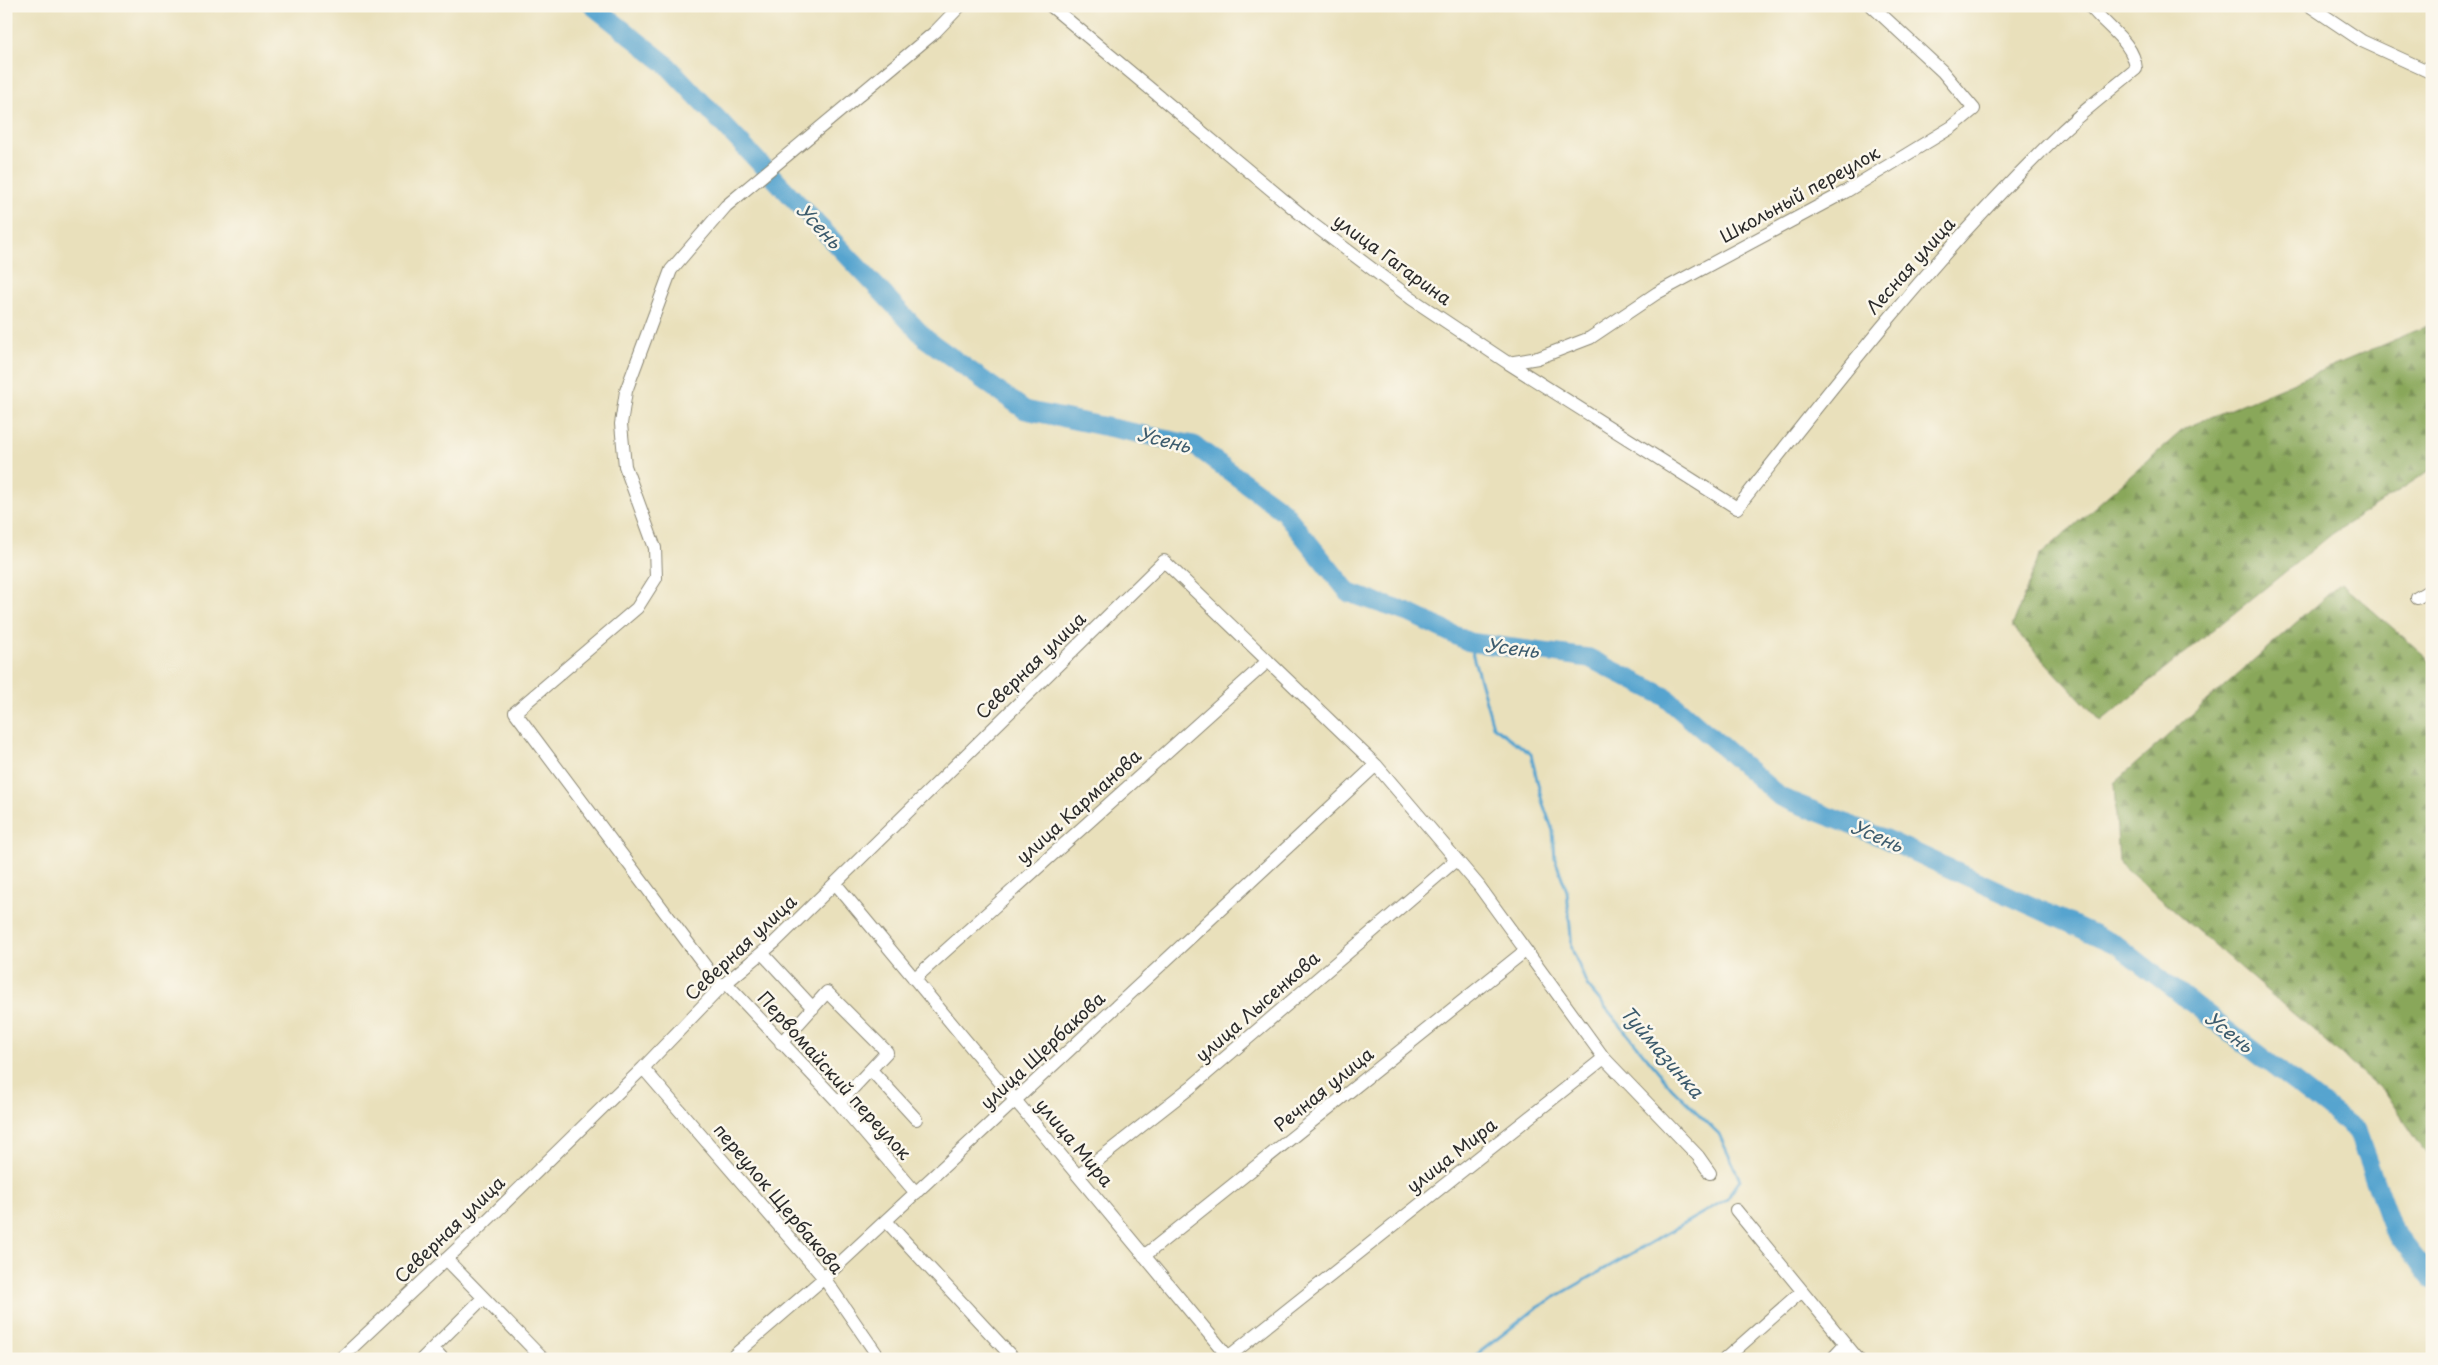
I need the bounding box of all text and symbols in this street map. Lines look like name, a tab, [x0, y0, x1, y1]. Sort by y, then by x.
street label: Школьный переулок	[1714, 138, 1885, 249]
water label: Усень	[791, 196, 849, 255]
street label: улица Гагарина	[1328, 207, 1458, 311]
street label: Лесная улица	[1859, 210, 1961, 320]
water label: Усень	[1135, 419, 1195, 459]
street label: Северная улица	[969, 604, 1092, 725]
water label: Усень	[1484, 630, 1542, 664]
street label: улица Карманова	[1009, 742, 1147, 870]
water label: Усень	[1847, 812, 1909, 859]
street label: Северная улица	[678, 887, 803, 1006]
street label: улица Лысенкова	[1189, 944, 1326, 1068]
street label: улица Щербакова	[974, 984, 1111, 1115]
street label: Первомайский переулок	[752, 985, 919, 1166]
water label: Туймазинка	[1615, 999, 1712, 1105]
water label: Усень	[2200, 1004, 2260, 1060]
street label: Речная улица	[1267, 1040, 1379, 1138]
street label: улица Мира	[1030, 1092, 1121, 1193]
street label: улица Мира	[1400, 1110, 1503, 1199]
street label: переулок Щербакова	[708, 1117, 851, 1280]
street label: Северная улица	[388, 1168, 511, 1289]

